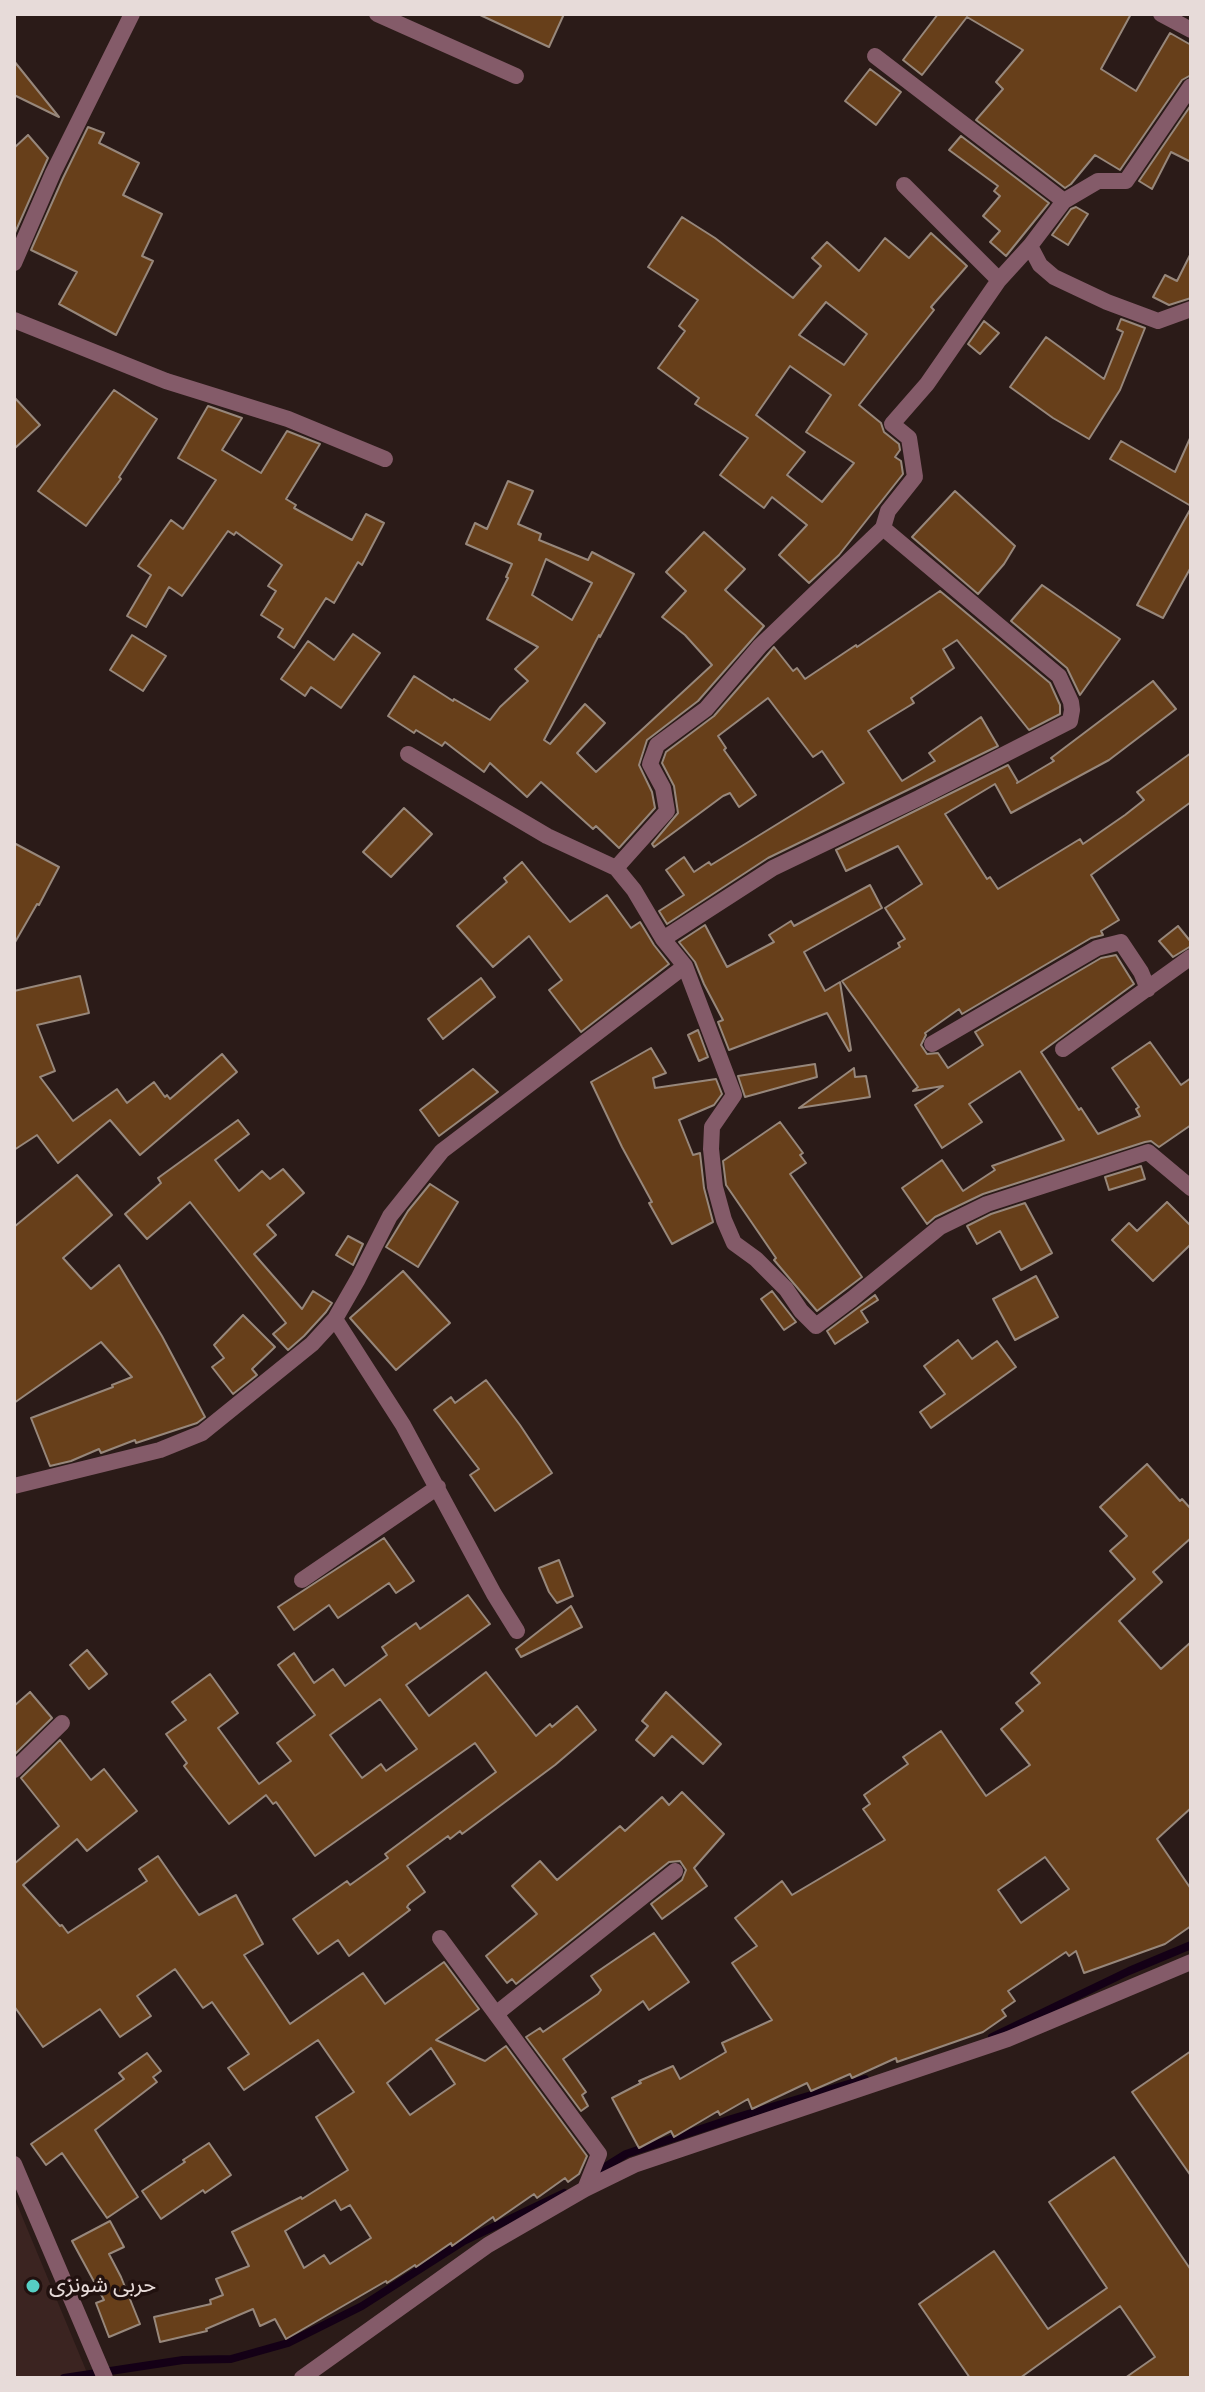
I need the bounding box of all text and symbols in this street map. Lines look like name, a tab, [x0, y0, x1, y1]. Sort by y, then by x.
place label: حربی شونزی	[49, 2273, 156, 2299]
marker: حربی شونزی	[24, 2277, 42, 2295]

